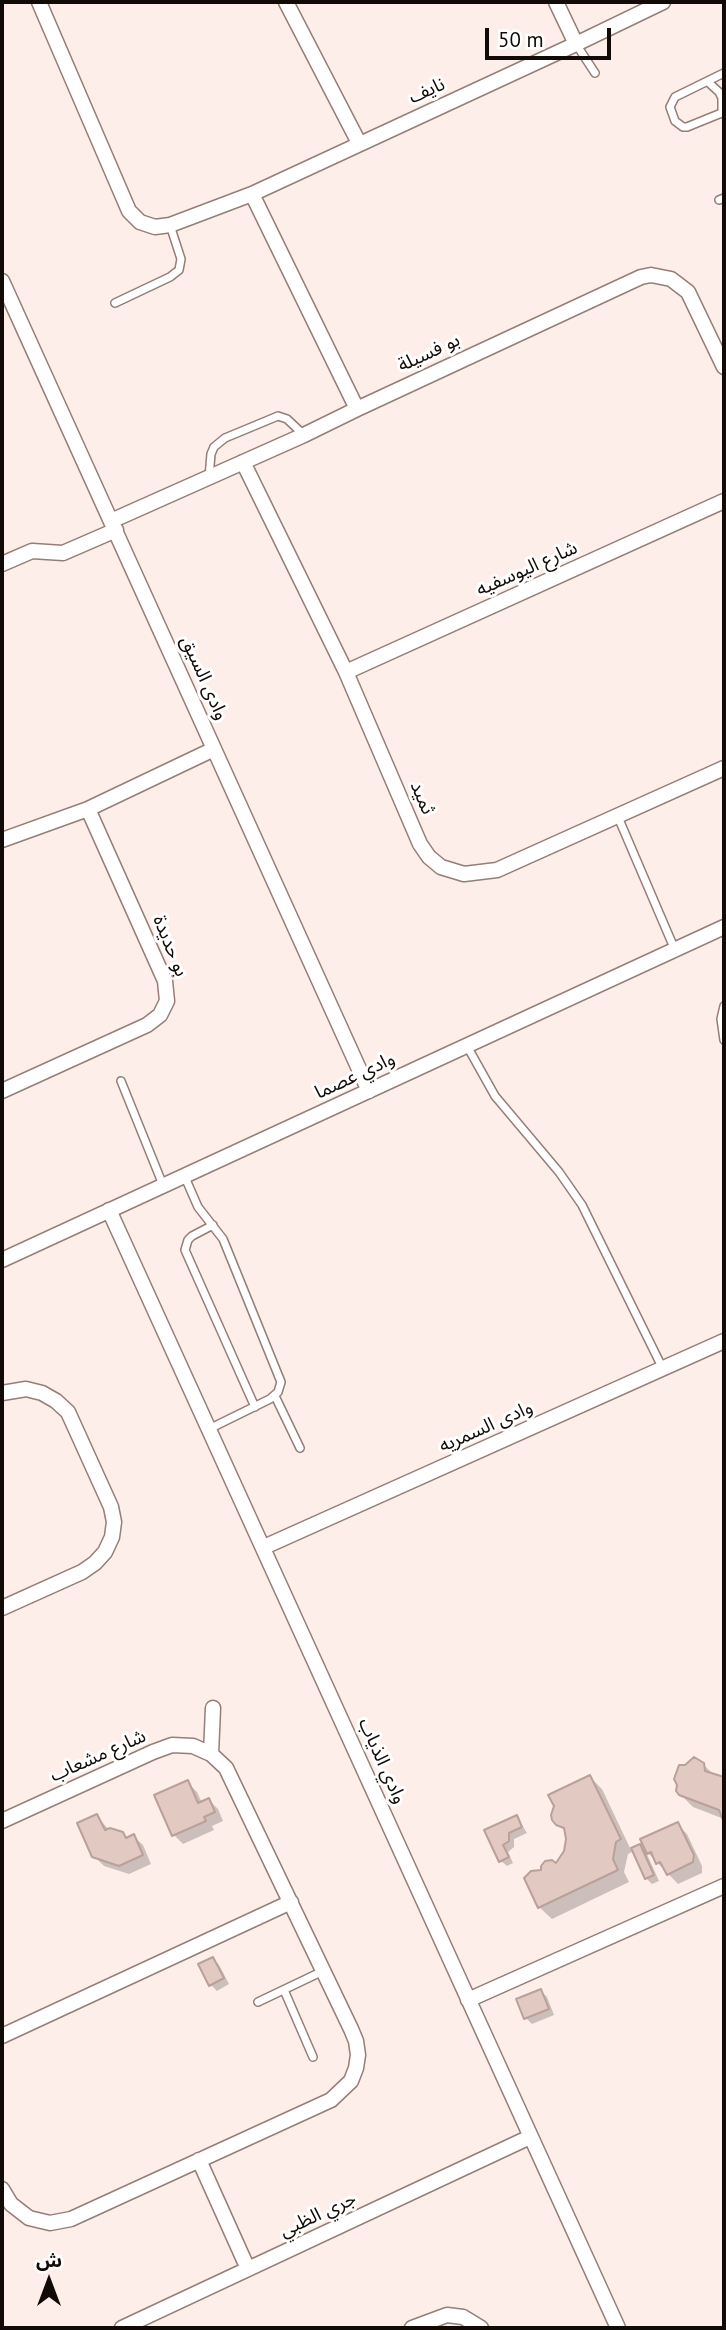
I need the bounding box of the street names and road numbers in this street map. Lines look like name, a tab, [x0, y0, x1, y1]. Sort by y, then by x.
street label: نايف	[405, 73, 449, 109]
street label: بو فسيلة	[394, 329, 464, 377]
street label: شارع اليوسفيه	[473, 537, 581, 601]
street label: وادى السيق	[175, 632, 233, 724]
street label: ثميد	[405, 778, 439, 818]
street label: بو حديدة	[147, 912, 193, 980]
street label: وادي عصما	[311, 1048, 399, 1104]
street label: وادى السمريه	[436, 1396, 536, 1458]
street label: وادي الذياب	[353, 1715, 411, 1807]
street label: شارع مشعاب	[47, 1725, 149, 1787]
street label: جري الظبي	[276, 2187, 360, 2243]

